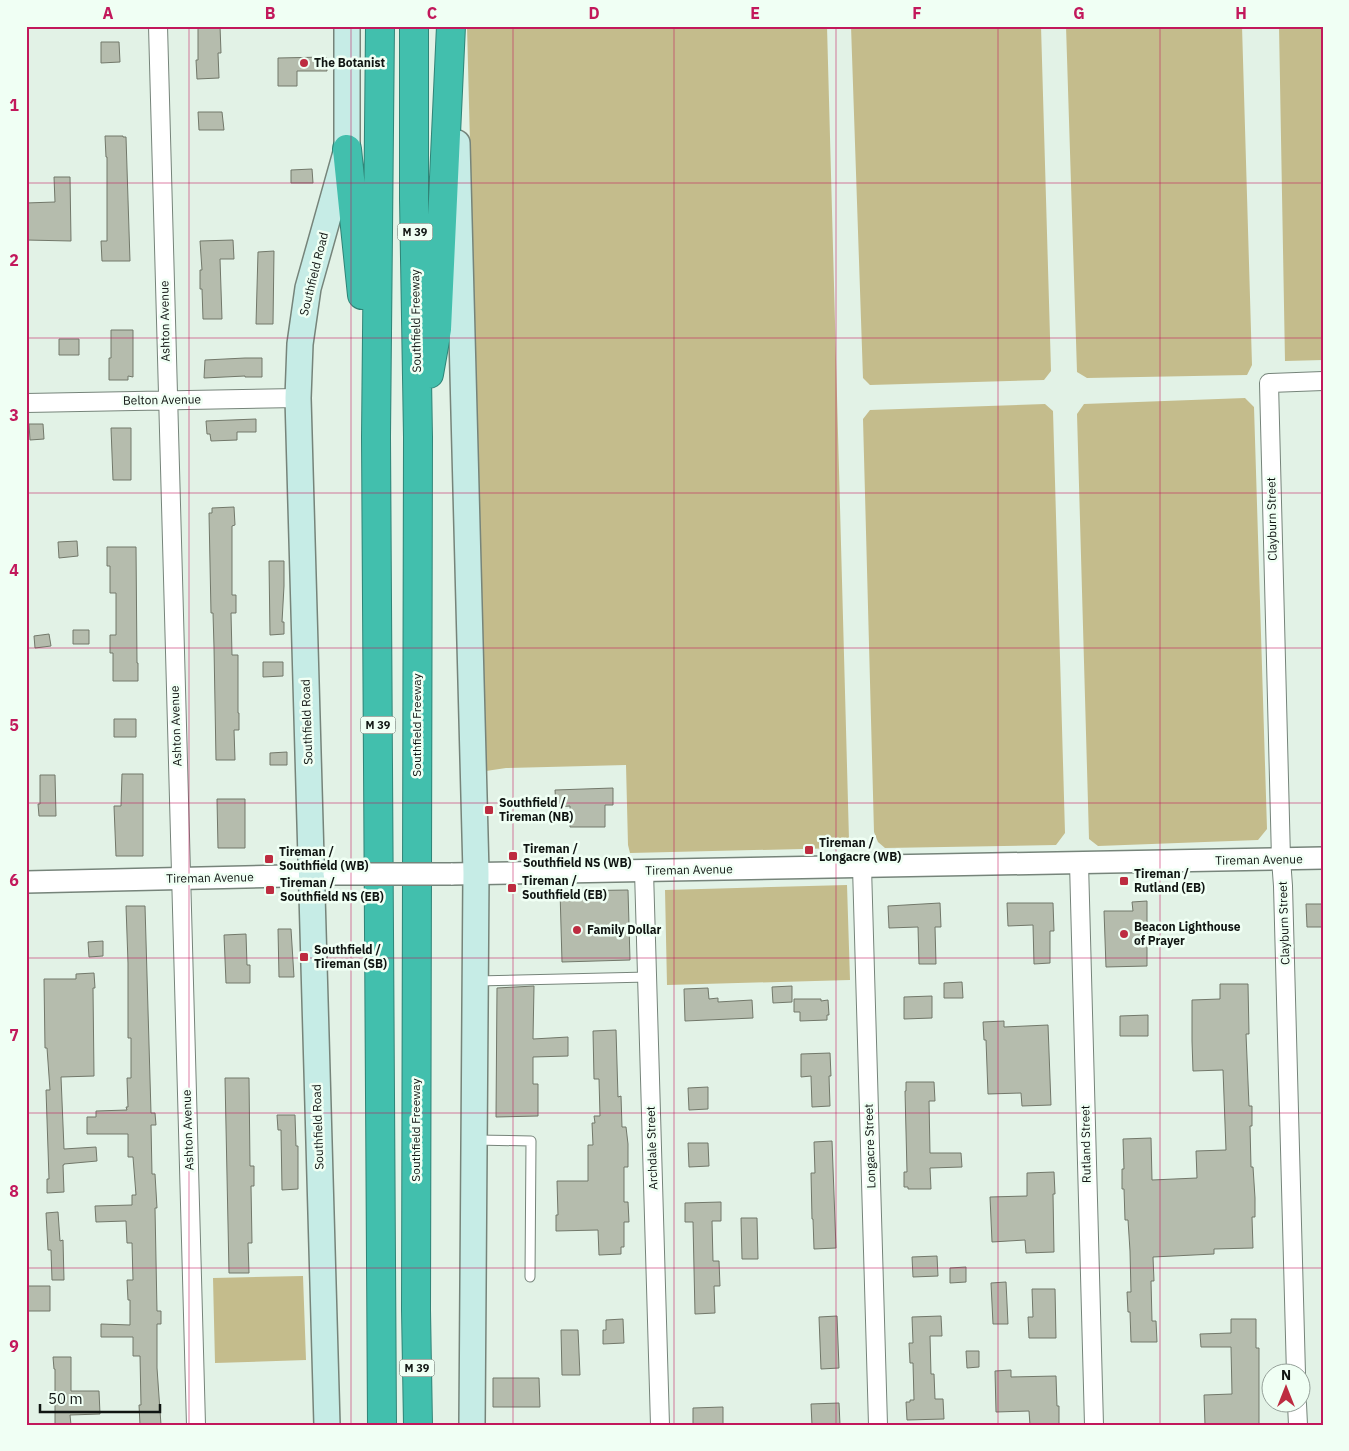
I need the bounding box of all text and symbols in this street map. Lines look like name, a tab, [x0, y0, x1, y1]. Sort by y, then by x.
text: A	[103, 3, 114, 23]
text: B	[265, 3, 276, 23]
text: C	[427, 3, 437, 23]
text: D	[588, 3, 600, 23]
text: E	[750, 3, 760, 23]
text: F	[912, 3, 922, 23]
text: G	[1073, 3, 1085, 23]
text: H	[1235, 3, 1247, 23]
place label: The Botanist	[314, 55, 385, 70]
marker: The Botanist	[298, 57, 310, 69]
text: 1	[9, 95, 19, 115]
road number: M 39	[398, 223, 432, 240]
street label: Southfield Road	[296, 231, 331, 317]
text: 2	[9, 250, 19, 270]
street label: Southfield Freeway	[407, 269, 424, 373]
street label: Ashton Avenue	[156, 280, 173, 362]
street label: Belton Avenue	[123, 391, 202, 408]
text: 3	[9, 405, 19, 425]
street label: Clayburn Street	[1263, 477, 1280, 561]
text: 4	[9, 560, 19, 580]
street label: Southfield Freeway	[409, 673, 424, 777]
street label: Southfield Road	[298, 679, 315, 765]
street label: Ashton Avenue	[167, 685, 184, 767]
text: 5	[9, 715, 19, 735]
road number: M 39	[360, 716, 396, 734]
place label: Southfield / Tireman (NB)	[499, 795, 573, 824]
marker: Southfield / Tireman (NB)	[483, 804, 495, 816]
place label: Tireman / Longacre (WB)	[819, 835, 901, 864]
place label: Tireman / Southfield NS (WB)	[523, 841, 631, 870]
place label: Tireman / Southfield (WB)	[279, 844, 368, 873]
marker: Tireman / Longacre (WB)	[803, 844, 815, 856]
marker: Tireman / Southfield NS (WB)	[507, 850, 519, 862]
street label: Tireman Avenue	[1215, 851, 1303, 868]
marker: Tireman / Southfield (WB)	[263, 853, 275, 865]
street label: Tireman Avenue	[645, 861, 733, 878]
place label: Tireman / Rutland (EB)	[1134, 866, 1205, 895]
street label: Tireman Avenue	[166, 869, 254, 886]
text: 6	[9, 870, 19, 890]
place label: Tireman / Southfield (EB)	[522, 873, 607, 902]
place label: Tireman / Southfield NS (EB)	[280, 875, 384, 904]
marker: Tireman / Rutland (EB)	[1118, 875, 1130, 887]
street label: Clayburn Street	[1275, 881, 1292, 965]
marker: Tireman / Southfield (EB)	[506, 882, 518, 894]
marker: Tireman / Southfield NS (EB)	[264, 884, 276, 896]
place label: Beacon Lighthouse of Prayer	[1134, 919, 1241, 948]
place label: Family Dollar	[587, 922, 661, 937]
marker: Family Dollar	[571, 924, 583, 936]
marker: Beacon Lighthouse of Prayer	[1118, 928, 1130, 940]
place label: Southfield / Tireman (SB)	[314, 942, 387, 971]
marker: Southfield / Tireman (SB)	[298, 951, 310, 963]
text: 7	[9, 1025, 19, 1045]
street label: Southfield Freeway	[408, 1078, 423, 1182]
street label: Southfield Road	[309, 1084, 326, 1170]
street label: Ashton Avenue	[179, 1089, 196, 1171]
street label: Longacre Street	[861, 1103, 878, 1189]
street label: Rutland Street	[1077, 1105, 1094, 1183]
street label: Archdale Street	[643, 1106, 660, 1190]
text: 8	[9, 1181, 19, 1201]
text: 9	[9, 1336, 19, 1356]
road number: M 39	[400, 1360, 434, 1376]
north arrow	[1262, 1364, 1312, 1414]
text: N	[1281, 1366, 1291, 1384]
scale bar	[40, 1381, 160, 1413]
text: 50 m	[48, 1389, 83, 1408]

